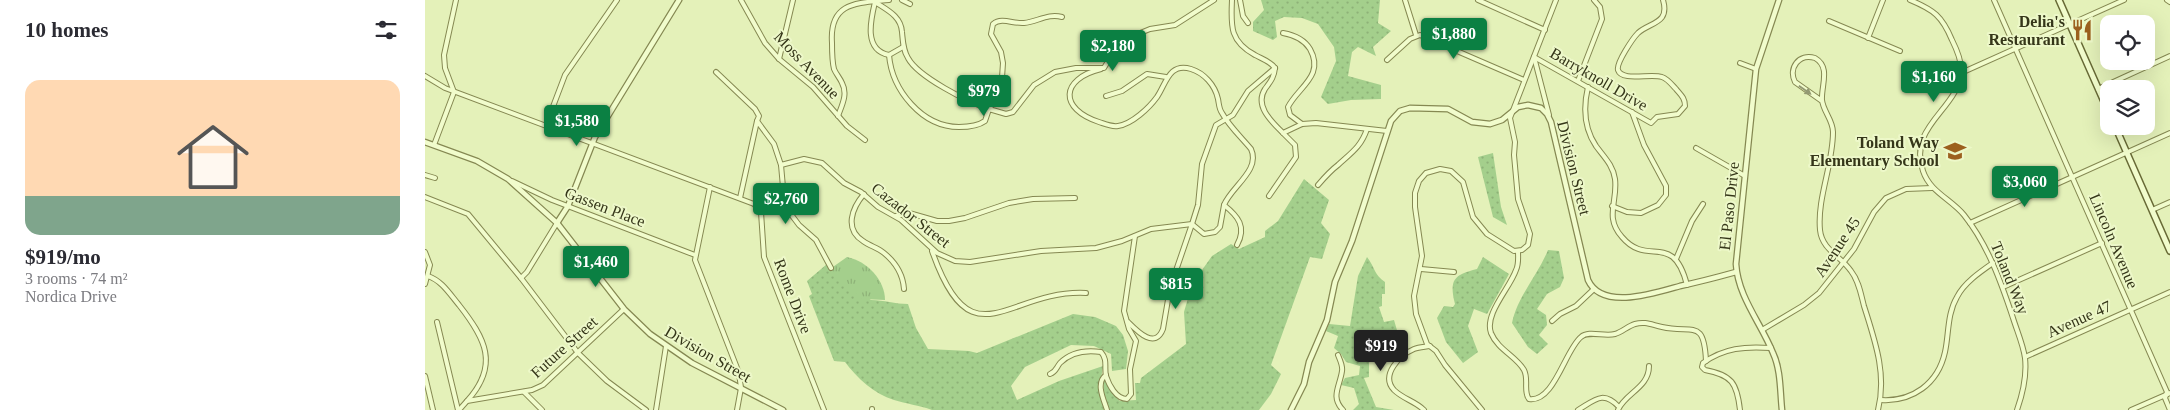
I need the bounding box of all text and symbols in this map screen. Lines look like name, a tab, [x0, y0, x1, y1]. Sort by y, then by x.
place label: Delia's Restaurant	[1989, 13, 2066, 48]
map controls	[2100, 15, 2155, 135]
button: locate	[2100, 15, 2155, 70]
icon: filters	[372, 16, 400, 44]
restaurant icon: Delia's Restaurant	[2069, 17, 2095, 43]
text: 10 homes	[25, 18, 108, 42]
pin: $1,880	[1413, 18, 1495, 60]
text: $1,880	[1432, 25, 1476, 42]
street label: Moss Avenue	[771, 28, 843, 102]
pin: $2,180	[1072, 30, 1154, 72]
text: $2,180	[1091, 37, 1135, 54]
street label: Barryknoll Drive	[1547, 44, 1651, 115]
pin: $1,160	[1893, 61, 1975, 103]
text: $1,160	[1912, 68, 1956, 85]
pin: $979	[954, 74, 1014, 117]
button: layers	[2100, 80, 2155, 135]
text: $979	[968, 82, 1000, 99]
one-way arrow	[1798, 85, 1812, 95]
pin: $1,580	[536, 104, 618, 147]
icon: home	[168, 112, 258, 202]
text: $1,580	[555, 112, 599, 129]
street label: Division Street	[1554, 119, 1594, 217]
place label: Toland Way Elementary School	[1810, 134, 1940, 170]
school or university icon: Toland Way Elementary School	[1942, 138, 1968, 164]
street label: El Paso Drive	[1716, 161, 1742, 251]
pin: $3,060	[1984, 166, 2066, 208]
text: $3,060	[2003, 173, 2047, 190]
street label: Cazador Street	[868, 179, 954, 251]
pin: $2,760	[745, 182, 827, 225]
street label: Gassen Place	[562, 184, 648, 230]
text: $2,760	[764, 190, 808, 207]
street label: Lincoln Avenue	[2086, 191, 2142, 291]
street label: Avenue 45	[1811, 214, 1863, 280]
street label: Toland Way	[1987, 239, 2032, 317]
text: $919/mo	[25, 245, 101, 269]
pin: $1,460	[555, 246, 637, 288]
text: $1,460	[574, 253, 618, 270]
street label: Rome Drive	[771, 256, 815, 336]
pin: $815	[1146, 268, 1206, 310]
text: 3 rooms · 74 m²	[25, 270, 128, 287]
text: $815	[1160, 275, 1192, 292]
text: Nordica Drive	[25, 288, 117, 305]
street label: Avenue 47	[2044, 297, 2114, 341]
street label: Future Street	[527, 313, 601, 381]
street label: Division Street	[662, 323, 754, 386]
pin: $919	[1351, 330, 1411, 372]
text: $919	[1365, 337, 1397, 354]

